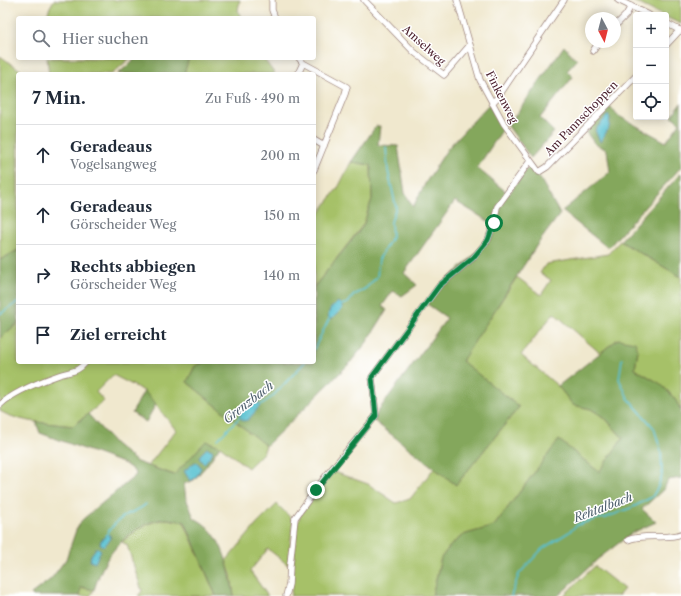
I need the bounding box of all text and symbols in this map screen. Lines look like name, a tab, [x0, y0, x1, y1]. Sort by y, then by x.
north arrow	[585, 12, 621, 48]
map controls	[633, 12, 669, 120]
button: +	[633, 12, 669, 48]
search box	[16, 16, 316, 60]
street label: Amselweg	[399, 21, 449, 68]
icon: search	[30, 27, 52, 49]
text: Hier suchen	[62, 29, 149, 48]
button: −	[633, 48, 669, 84]
street label: Finkenweg	[483, 69, 521, 126]
street label: Am Pannschoppen	[541, 78, 620, 159]
button: locate	[633, 84, 669, 120]
text: 7 Min.	[32, 88, 86, 108]
text: Zu Fuß · 490 m	[205, 90, 300, 106]
text: Geradeaus	[70, 137, 152, 156]
icon: ahead	[32, 144, 54, 166]
text: 200 m	[260, 147, 300, 163]
text: Vogelsangweg	[70, 156, 156, 172]
text: Geradeaus	[70, 197, 152, 216]
icon: ahead	[32, 204, 54, 226]
text: 150 m	[264, 207, 300, 223]
route start	[485, 214, 503, 232]
text: Görscheider Weg	[70, 216, 176, 232]
text: Rechts abbiegen	[70, 257, 196, 276]
icon: right	[32, 264, 54, 286]
text: 140 m	[263, 267, 300, 283]
text: Görscheider Weg	[70, 276, 176, 292]
icon: arrive	[32, 324, 54, 346]
text: Ziel erreicht	[70, 325, 166, 344]
water label: Grenzbach	[220, 378, 276, 426]
route end	[307, 481, 325, 499]
water label: Rehtalbach	[571, 489, 635, 525]

